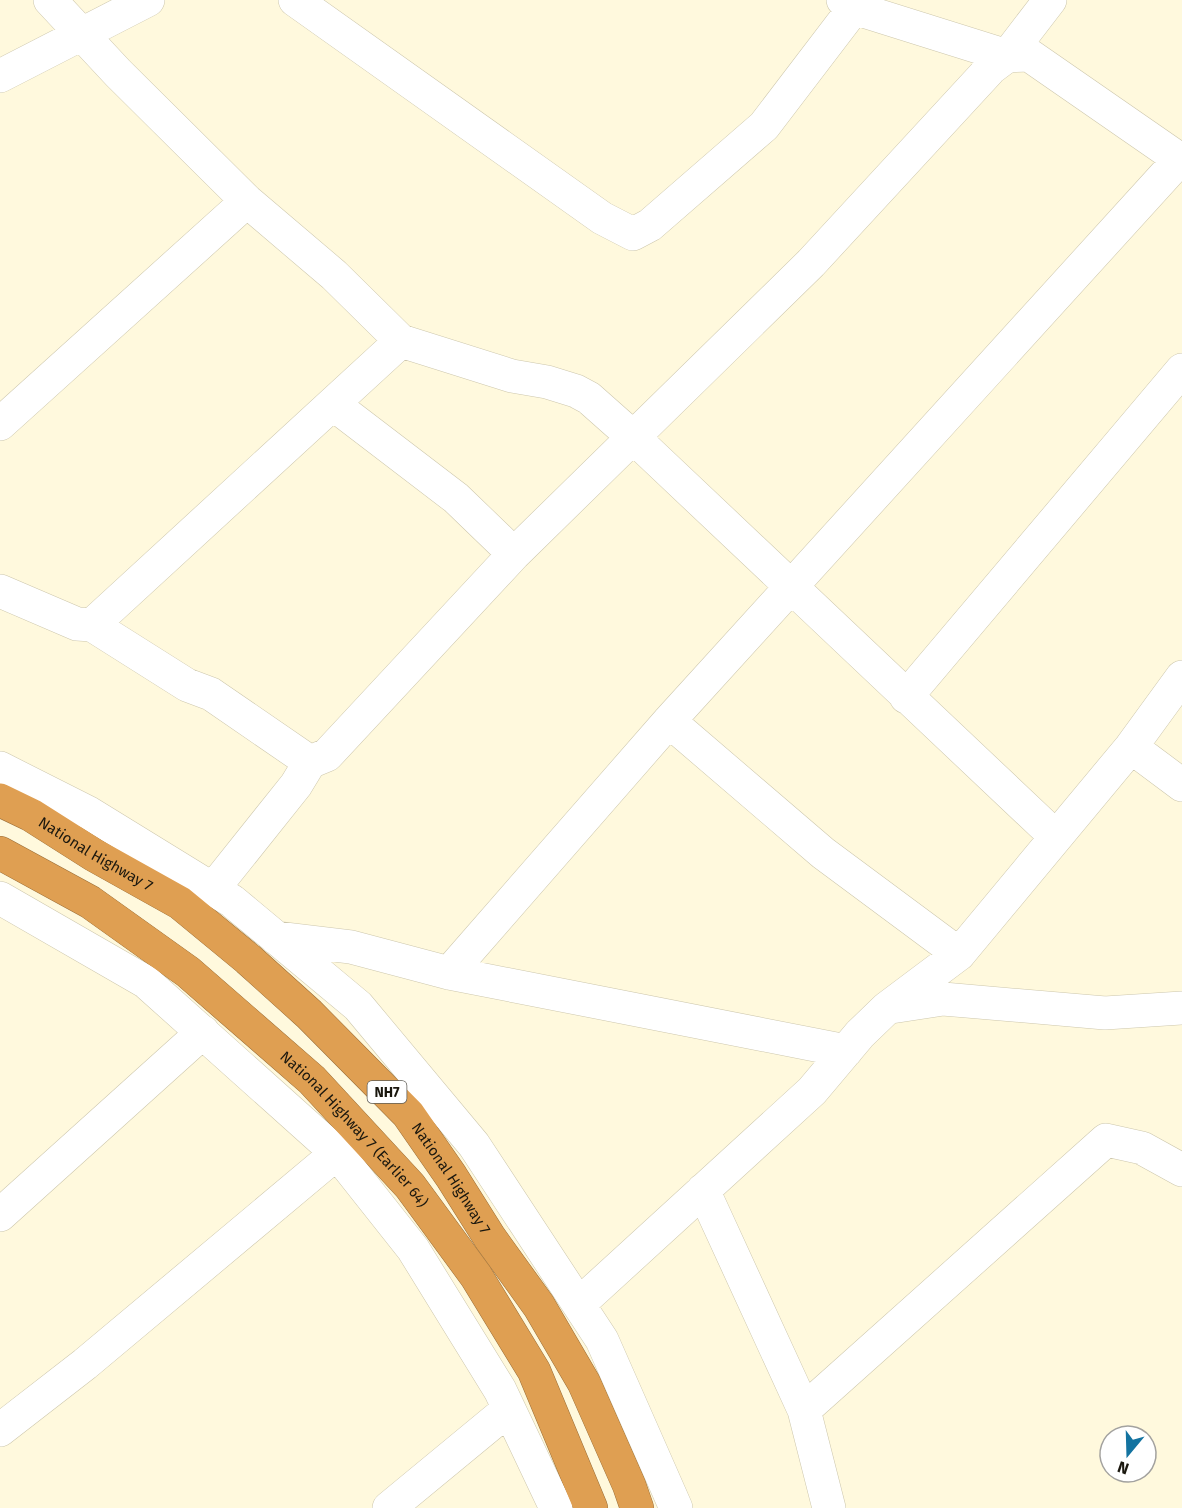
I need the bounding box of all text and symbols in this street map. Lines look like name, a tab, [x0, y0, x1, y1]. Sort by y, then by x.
street label: National Highway 7	[35, 813, 156, 895]
street label: National Highway 7 (Earlier 64)	[276, 1047, 432, 1211]
road number: NH7	[368, 1081, 406, 1103]
street label: National Highway 7	[408, 1119, 494, 1238]
north arrow	[1098, 1424, 1158, 1484]
text: N	[1115, 1457, 1131, 1478]

